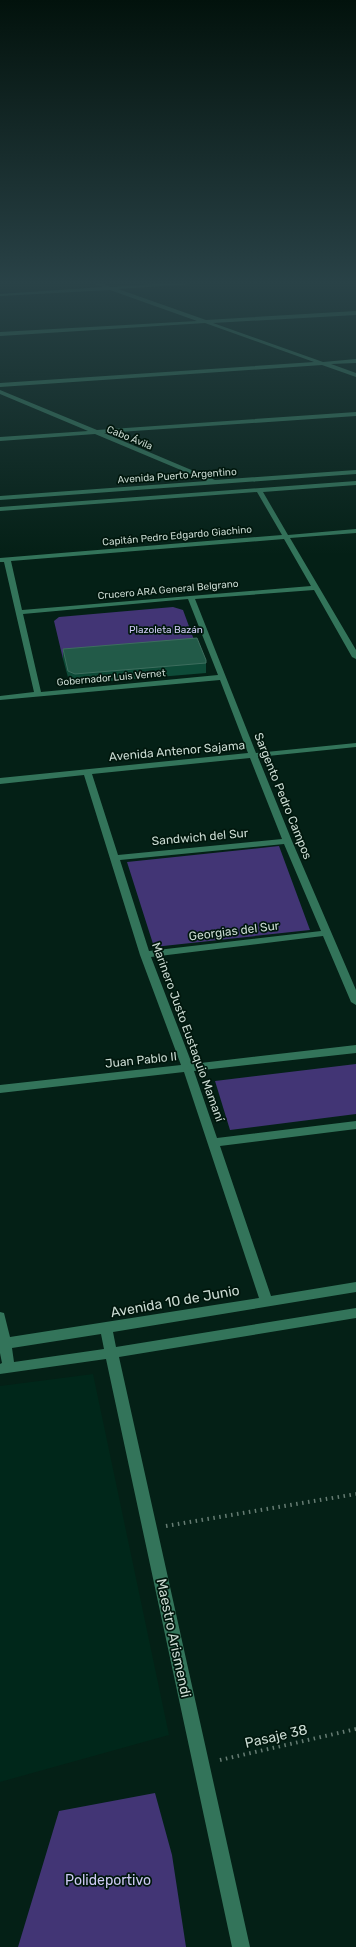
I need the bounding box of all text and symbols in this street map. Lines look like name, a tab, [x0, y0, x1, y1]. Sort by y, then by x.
street label: Cabo Ávila	[105, 423, 154, 453]
street label: Avenida Puerto Argentino	[117, 466, 237, 486]
street label: Capitán Pedro Edgardo Giachino	[102, 523, 253, 549]
street label: Crucero ARA General Belgrano	[97, 578, 239, 602]
park label: Plazoleta Bazán	[129, 624, 203, 636]
street label: Gobernador Luis Vernet	[56, 667, 166, 689]
street label: Sargento Pedro Campos	[251, 731, 315, 861]
street label: Avenida Antenor Sajama	[108, 738, 246, 764]
street label: Sandwich del Sur	[151, 826, 249, 848]
street label: Georgias del Sur	[188, 918, 280, 943]
street label: Marinero Justo Eustaquio Mamaní	[149, 940, 227, 1125]
street label: Juan Pablo II	[104, 1049, 178, 1071]
street label: Avenida 10 de Junio	[109, 1282, 241, 1321]
street label: Maestro Arismendi	[153, 1577, 194, 1699]
street label: Pasaje 38	[243, 1721, 309, 1752]
park label: Polideportivo	[65, 1872, 151, 1889]

